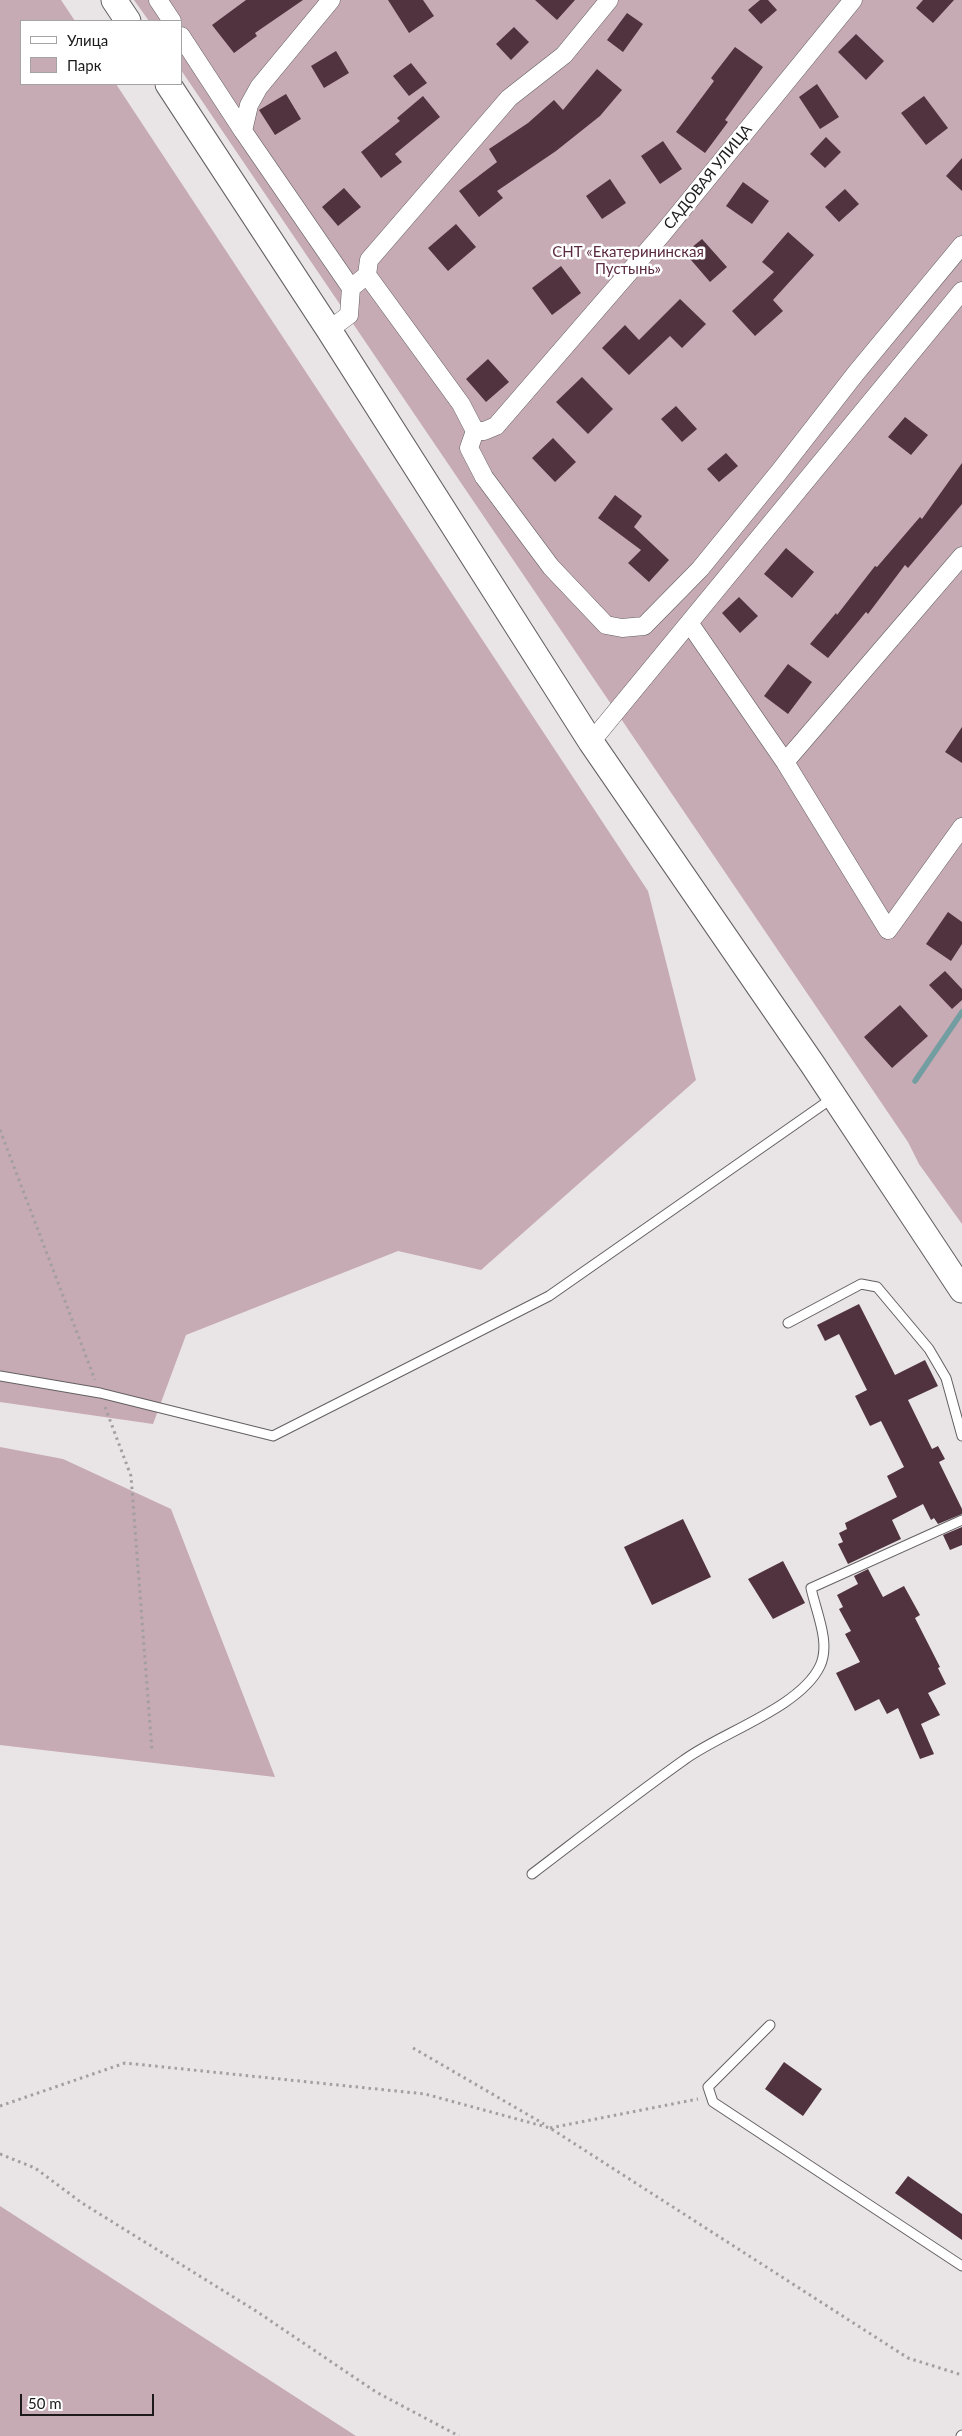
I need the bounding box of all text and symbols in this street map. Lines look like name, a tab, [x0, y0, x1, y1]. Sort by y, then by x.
legend	[20, 20, 182, 85]
text: Улица	[67, 31, 108, 49]
text: Парк	[67, 56, 101, 74]
street label: САДОВАЯ УЛИЦА	[660, 121, 756, 233]
park label: СНТ «Екатерининская Пустынь»	[552, 243, 704, 278]
scale bar	[22, 2384, 156, 2416]
text: 50 m	[28, 2394, 62, 2412]

